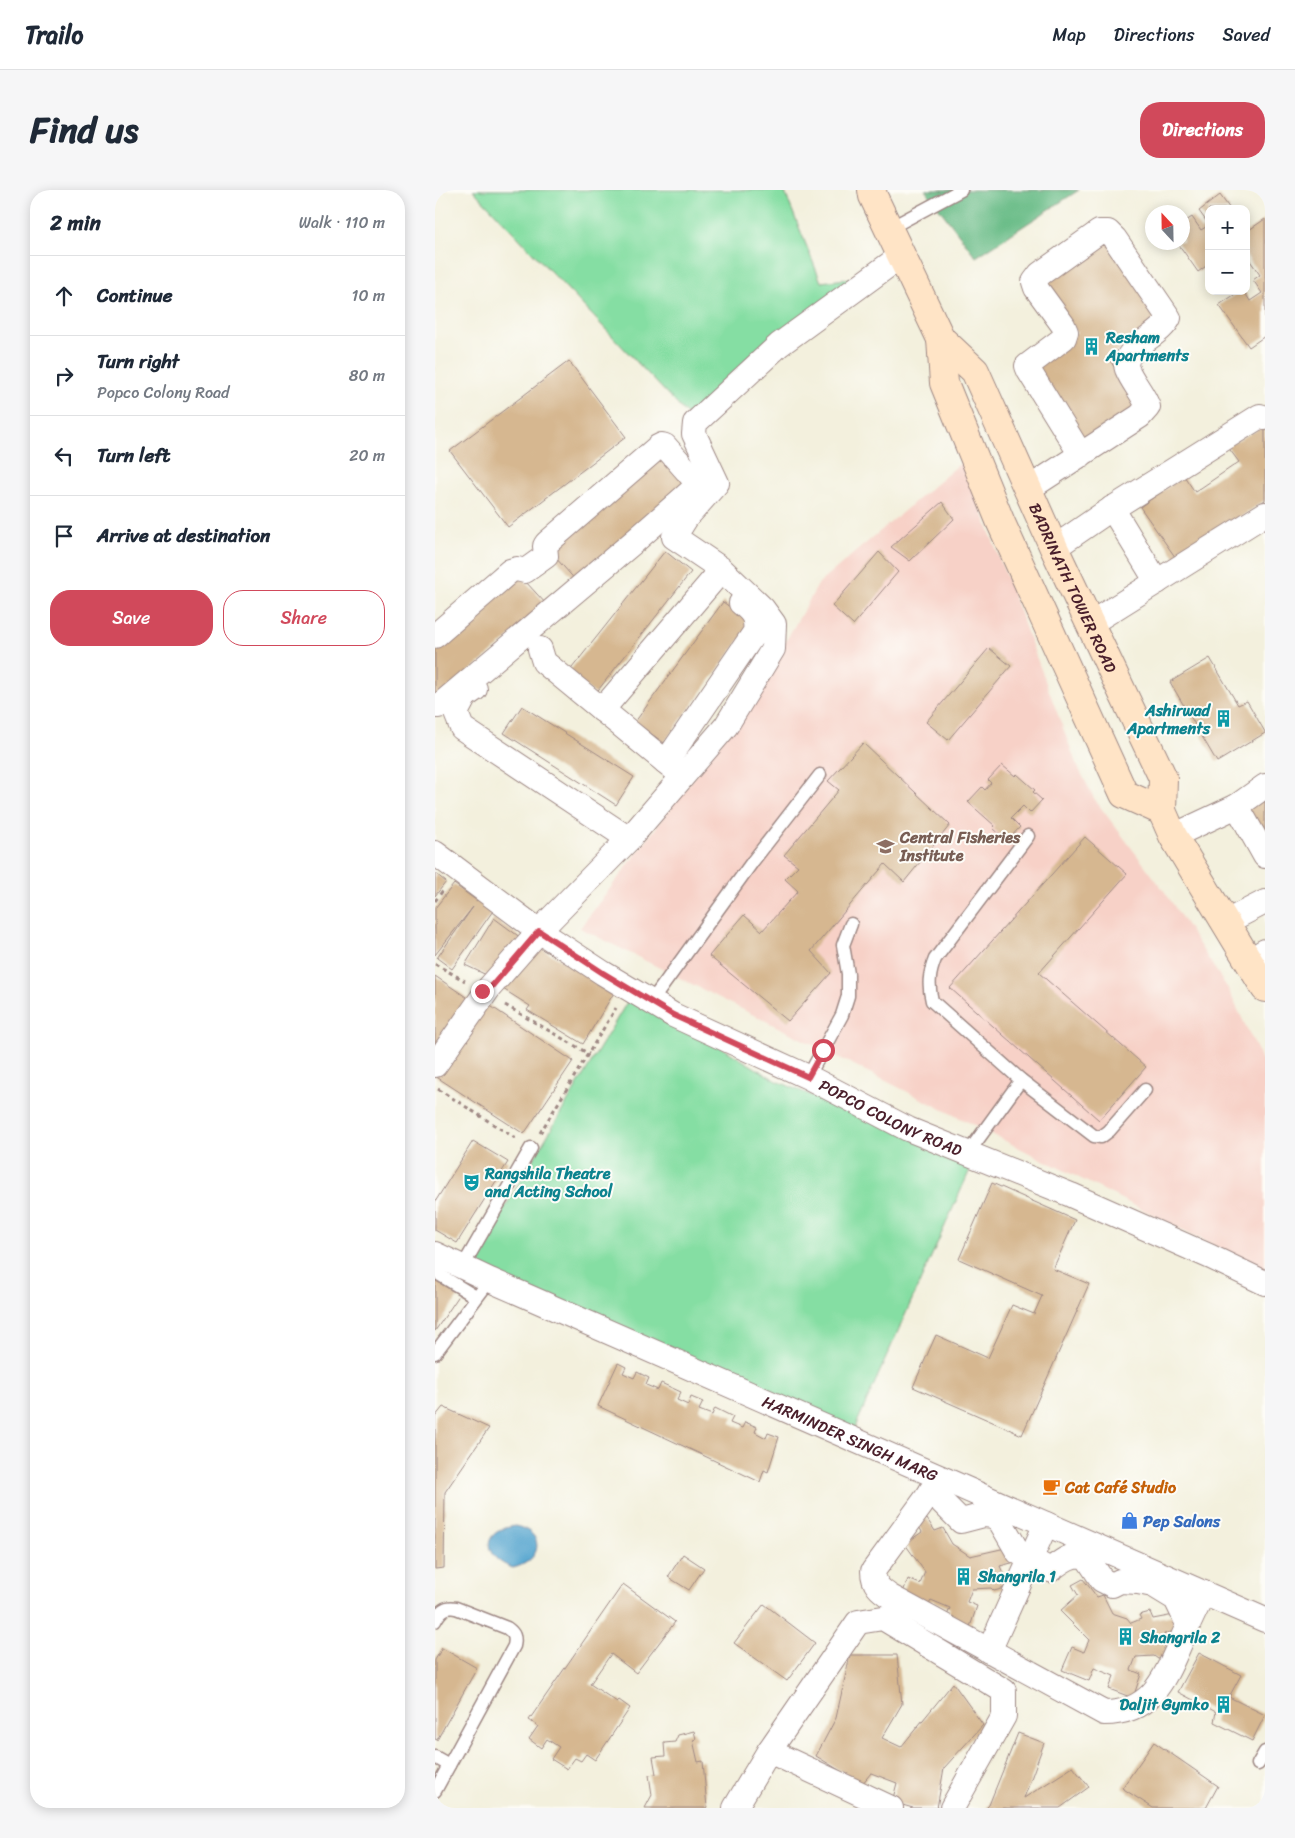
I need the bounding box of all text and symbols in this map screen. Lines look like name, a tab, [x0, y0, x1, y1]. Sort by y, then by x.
text: Trailo	[25, 14, 83, 56]
text: Map	[1053, 19, 1086, 51]
text: Directions	[1114, 19, 1195, 51]
text: Saved	[1223, 19, 1270, 51]
text: Find us	[30, 99, 138, 161]
button: Directions	[1140, 102, 1265, 158]
text: 2 min	[50, 204, 101, 242]
north arrow	[1145, 205, 1190, 250]
map controls	[1205, 205, 1250, 295]
button: +	[1205, 205, 1250, 250]
text: Walk · 110 m	[299, 208, 385, 237]
button: −	[1205, 250, 1250, 295]
text: Continue	[97, 279, 173, 312]
text: 10 m	[352, 281, 385, 310]
icon: ahead	[50, 282, 78, 310]
place label: Resham Apartments	[1105, 323, 1190, 370]
building icon: Resham Apartments	[1082, 336, 1102, 356]
text: Turn right	[97, 345, 179, 378]
text: 80 m	[349, 361, 385, 390]
icon: right	[50, 362, 78, 390]
text: Popco Colony Road	[97, 378, 230, 407]
text: Turn left	[97, 439, 170, 472]
text: 20 m	[349, 441, 385, 470]
icon: left	[50, 442, 78, 470]
street label: BADRINATH TOWER ROAD	[1021, 498, 1126, 678]
text: Arrive at destination	[97, 519, 270, 552]
icon: arrive	[50, 522, 78, 550]
button: Save	[50, 590, 213, 646]
button: Share	[223, 590, 385, 646]
place label: Ashirwad Apartments	[1126, 696, 1212, 743]
building icon: Ashirwad Apartments	[1214, 709, 1234, 729]
place label: Central Fisheries Institute	[899, 823, 1021, 870]
school or university icon: Central Fisheries Institute	[876, 836, 896, 856]
route end	[471, 980, 494, 1003]
route start	[812, 1039, 835, 1062]
street label: POPCO COLONY ROAD	[814, 1071, 967, 1164]
place label: Rangshila Theatre and Acting School	[484, 1159, 614, 1206]
theatre icon: Rangshila Theatre and Acting School	[461, 1172, 481, 1192]
street label: HARMINDER SINGH MARG	[757, 1387, 943, 1489]
place label: Cat Café Studio	[1064, 1473, 1177, 1502]
cafe icon: Cat Café Studio	[1041, 1477, 1061, 1497]
place label: Pep Salons	[1143, 1507, 1221, 1536]
shop icon: Pep Salons	[1119, 1511, 1139, 1531]
place label: Shangrila 1	[977, 1562, 1056, 1591]
building icon: Shangrila 1	[954, 1566, 974, 1586]
place label: Shangrila 2	[1139, 1623, 1221, 1652]
building icon: Shangrila 2	[1116, 1627, 1136, 1647]
place label: Daljit Gymko	[1119, 1690, 1210, 1719]
building icon: Daljit Gymko	[1213, 1694, 1233, 1714]

